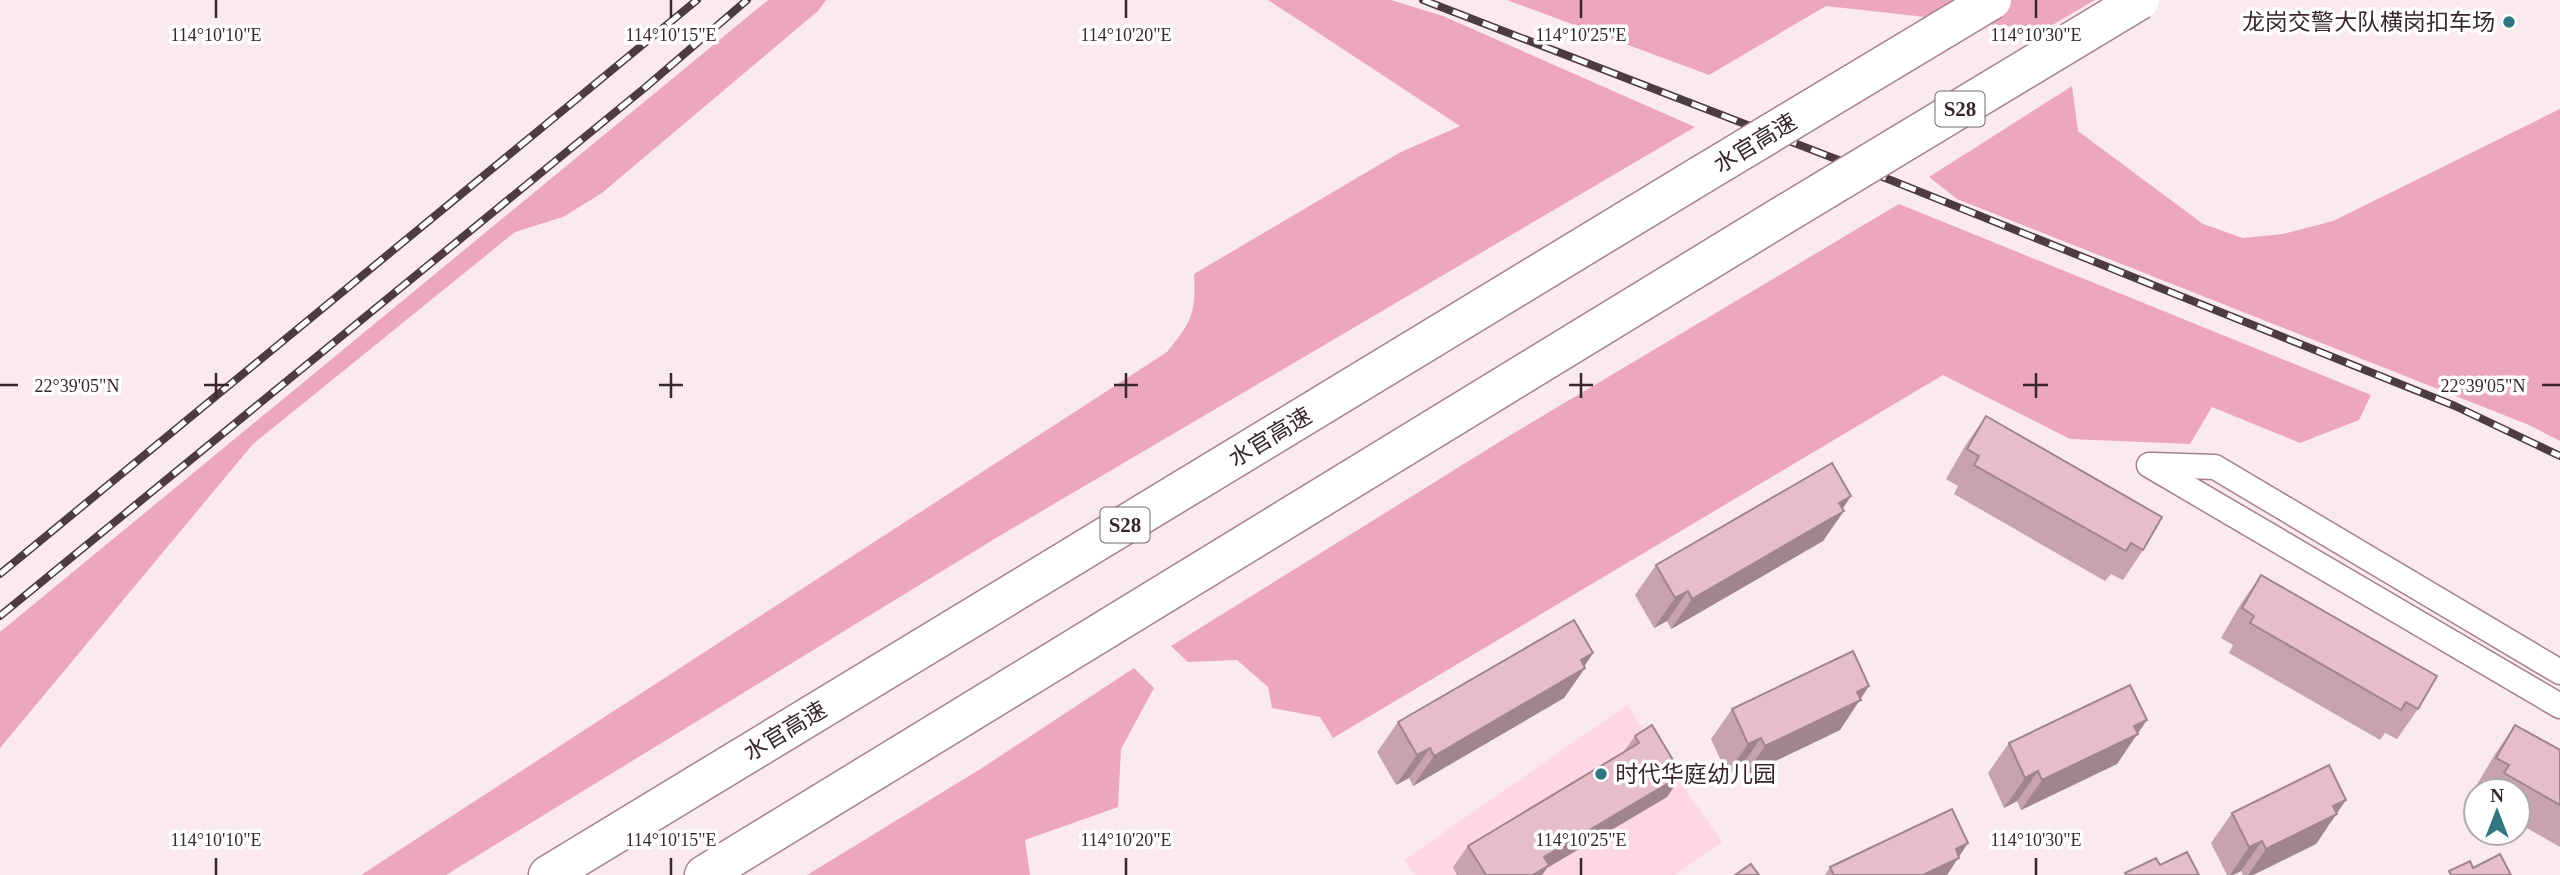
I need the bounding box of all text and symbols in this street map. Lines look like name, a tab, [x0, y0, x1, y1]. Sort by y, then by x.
place label: 龙岗交警大队横岗扣车场	[2242, 10, 2495, 35]
marker: 龙岗交警大队横岗扣车场	[2501, 14, 2517, 30]
text: 114°10'10"E	[170, 25, 262, 45]
text: 114°10'15"E	[625, 25, 717, 45]
text: 114°10'20"E	[1080, 25, 1172, 45]
text: 114°10'25"E	[1535, 25, 1627, 45]
text: 114°10'30"E	[1990, 25, 2082, 45]
road number: S28	[1936, 92, 1984, 126]
street label: 水官高速	[1709, 109, 1801, 178]
text: 22°39'05"N	[35, 376, 119, 396]
text: 22°39'05"N	[2441, 376, 2525, 396]
street label: 水官高速	[1224, 403, 1316, 472]
road number: S28	[1100, 508, 1150, 542]
street label: 水官高速	[739, 697, 831, 766]
place label: 时代华庭幼儿园	[1615, 762, 1776, 787]
marker: 时代华庭幼儿园	[1593, 766, 1609, 782]
north arrow	[2462, 777, 2532, 847]
text: N	[2490, 785, 2504, 806]
text: 114°10'10"E	[170, 830, 262, 850]
text: 114°10'15"E	[625, 830, 717, 850]
text: 114°10'20"E	[1080, 830, 1172, 850]
text: 114°10'25"E	[1535, 830, 1627, 850]
text: 114°10'30"E	[1990, 830, 2082, 850]

